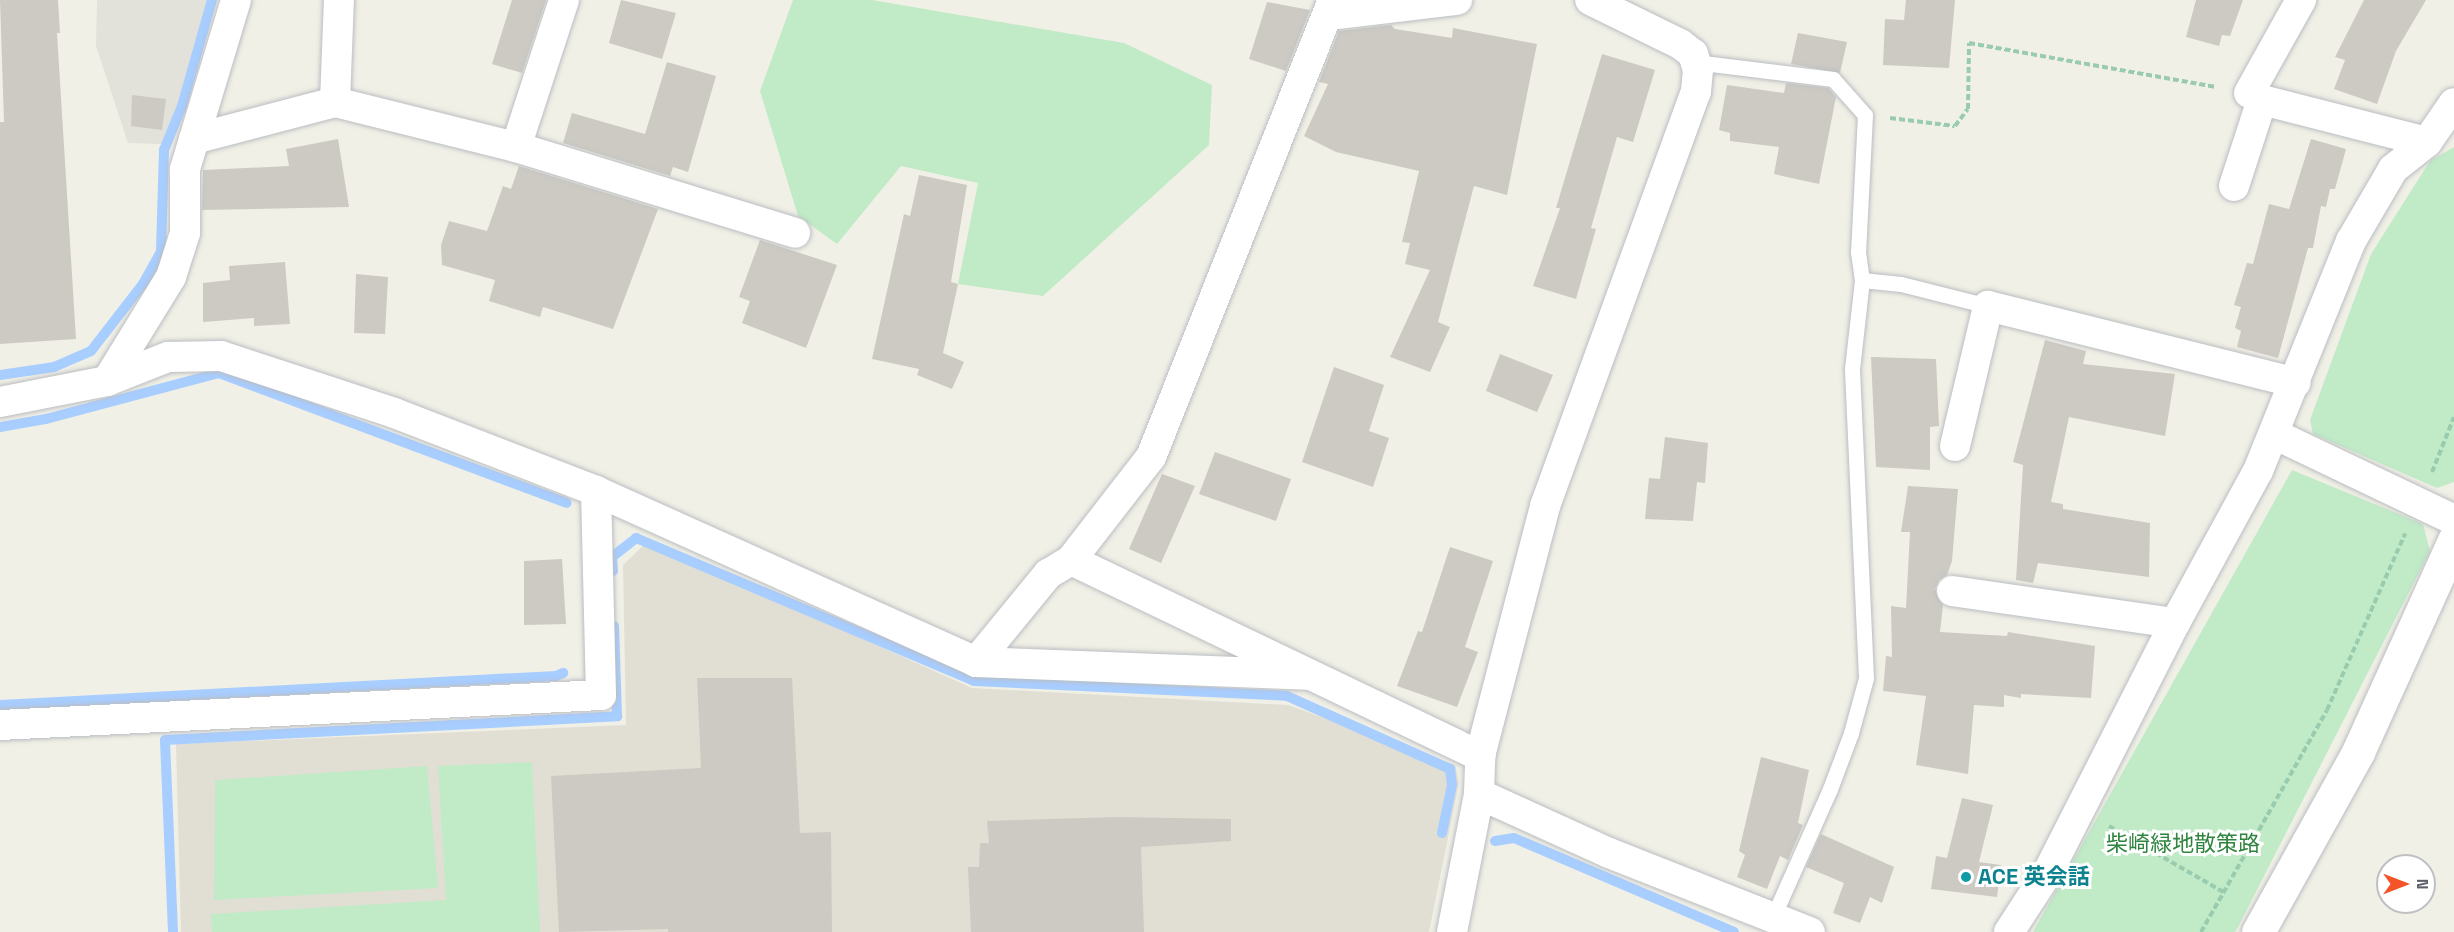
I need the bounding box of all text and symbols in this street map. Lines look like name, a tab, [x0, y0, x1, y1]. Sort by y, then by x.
park label: 柴崎緑地散策路	[2106, 831, 2260, 857]
north arrow	[2376, 854, 2436, 914]
place label: ACE 英会話	[1978, 864, 2090, 890]
marker: ACE 英会話	[1959, 870, 1973, 884]
text: N	[2412, 879, 2433, 889]

